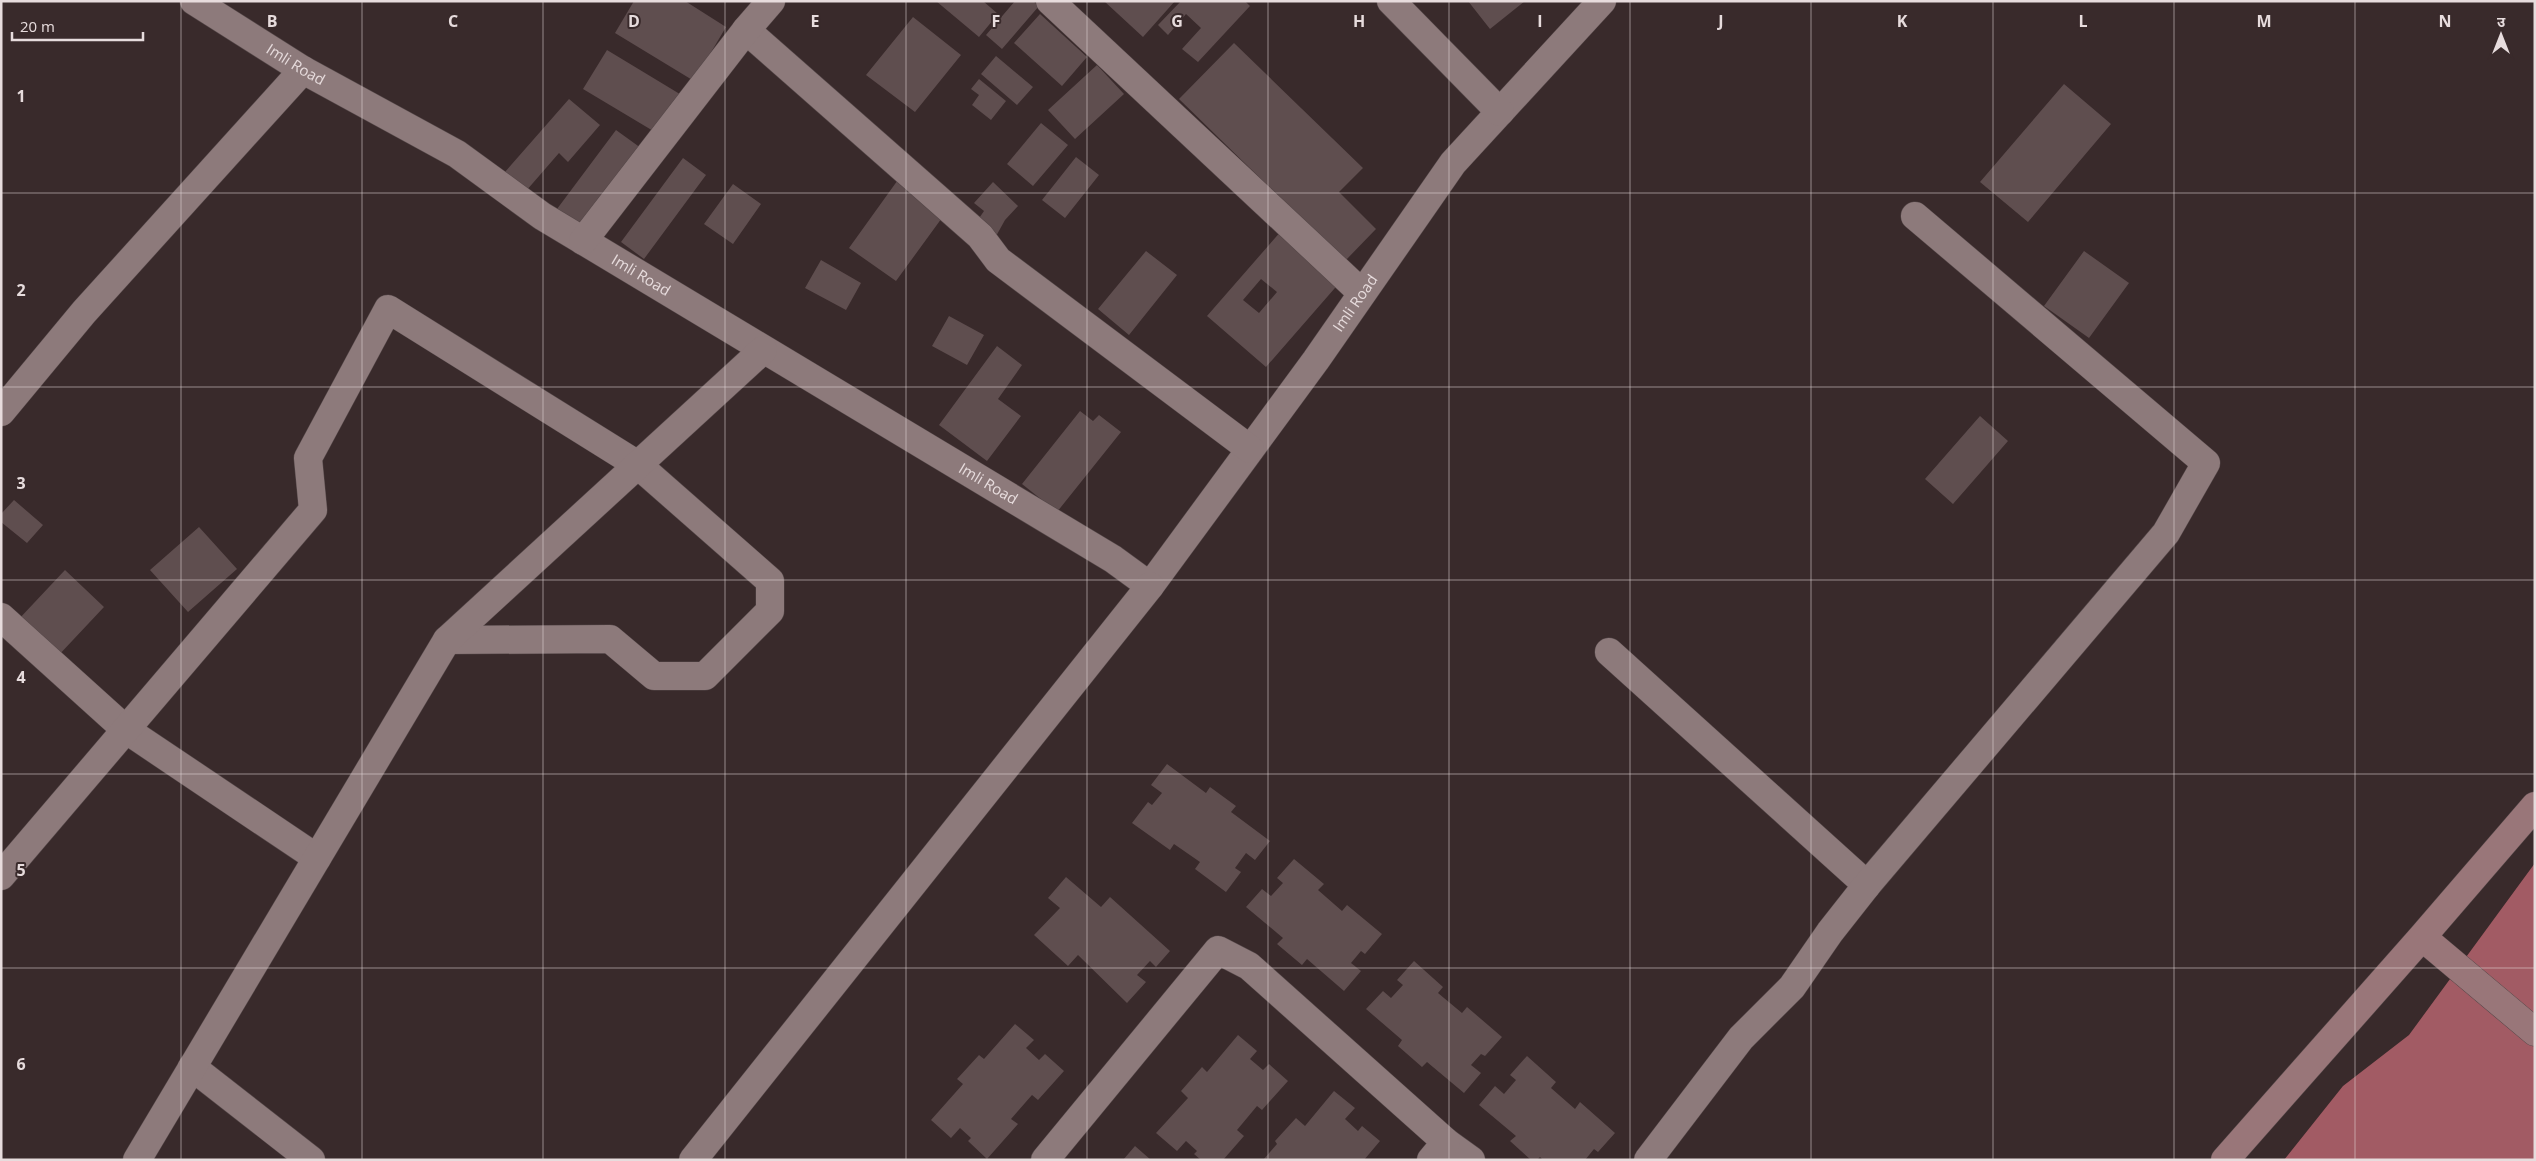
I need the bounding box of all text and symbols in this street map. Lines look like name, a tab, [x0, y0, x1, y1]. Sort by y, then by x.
scale bar	[12, 10, 144, 42]
text: B	[267, 10, 277, 32]
text: C	[448, 10, 458, 32]
text: D	[628, 10, 640, 32]
text: E	[811, 10, 820, 32]
text: F	[992, 10, 1000, 32]
text: G	[1171, 10, 1183, 32]
text: H	[1353, 10, 1365, 32]
text: I	[1537, 10, 1543, 32]
text: J	[1716, 10, 1724, 32]
text: K	[1897, 10, 1908, 32]
text: L	[2078, 10, 2088, 32]
text: M	[2256, 10, 2272, 32]
text: N	[2438, 10, 2452, 32]
north arrow	[2476, 10, 2526, 60]
text: उ	[2497, 12, 2506, 31]
text: 20 m	[20, 16, 55, 36]
street label: Imli Road	[263, 38, 329, 89]
text: 1	[16, 85, 26, 107]
street label: Imli Road	[608, 249, 675, 300]
street label: Imli Road	[1328, 270, 1381, 335]
text: 2	[16, 279, 26, 301]
street label: Imli Road	[955, 458, 1022, 509]
text: 3	[16, 472, 26, 494]
text: 4	[16, 666, 26, 688]
text: 5	[16, 859, 26, 881]
text: 6	[16, 1053, 26, 1075]

